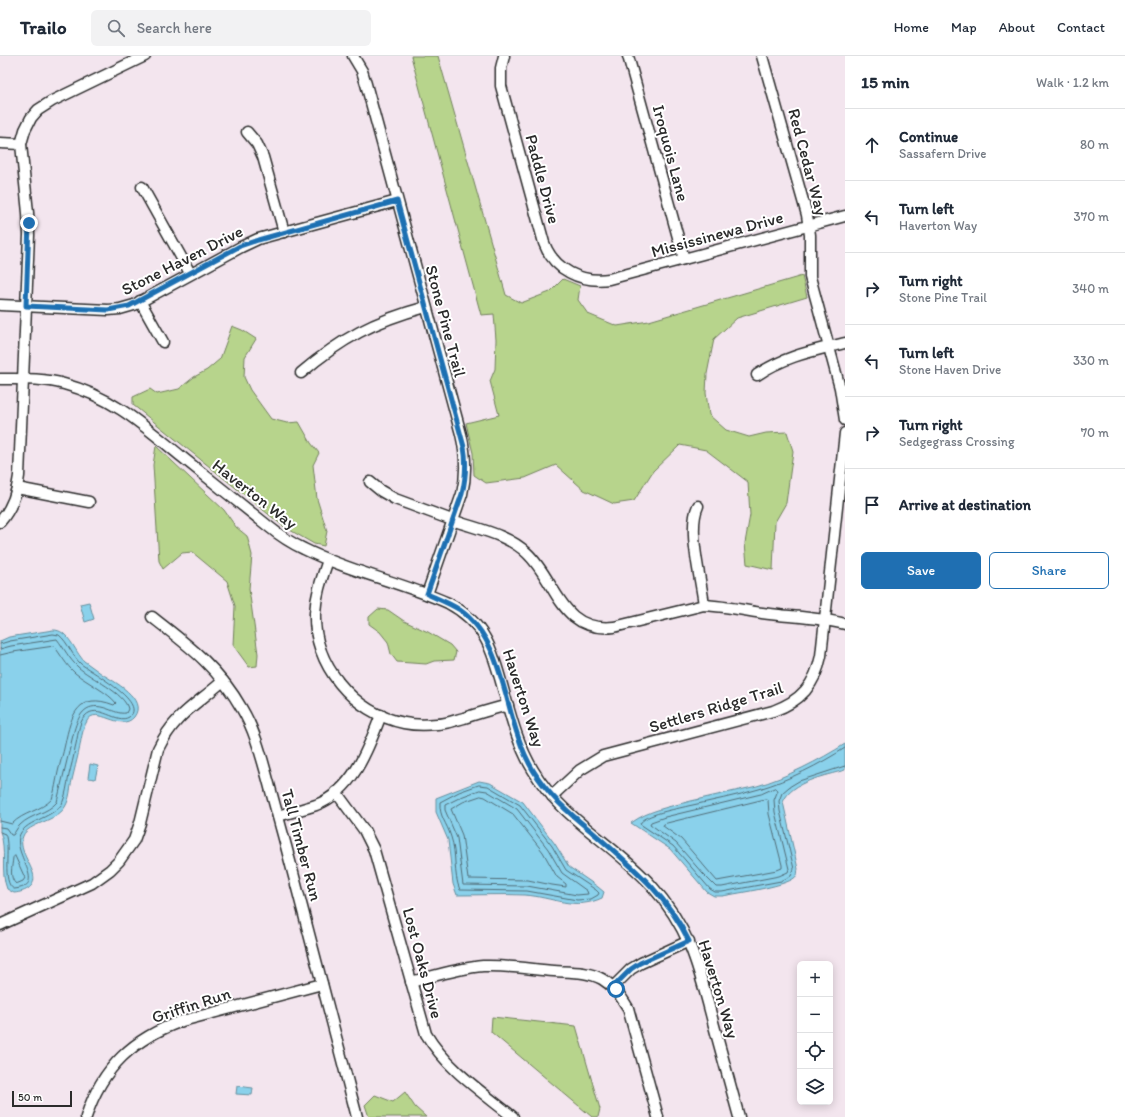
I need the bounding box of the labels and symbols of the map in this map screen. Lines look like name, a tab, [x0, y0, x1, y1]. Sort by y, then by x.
street label: Iroquois Lane	[649, 103, 693, 203]
street label: Red Cedar Way	[784, 106, 832, 218]
street label: Paddle Drive	[521, 132, 565, 226]
street label: Mississinewa Drive	[649, 207, 785, 261]
route end	[20, 214, 38, 232]
street label: Stone Haven Drive	[118, 221, 246, 299]
street label: Stone Pine Trail	[421, 263, 471, 379]
street label: Haverton Way	[209, 455, 301, 533]
street label: Haverton Way	[499, 646, 549, 750]
street label: Settlers Ridge Trail	[647, 677, 785, 737]
street label: Tall Timber Run	[277, 787, 327, 903]
street label: Lost Oaks Drive	[399, 905, 447, 1021]
street label: Haverton Way	[695, 937, 743, 1041]
route start	[607, 980, 625, 998]
street label: Griffin Run	[149, 983, 233, 1027]
scale bar	[12, 1089, 72, 1108]

